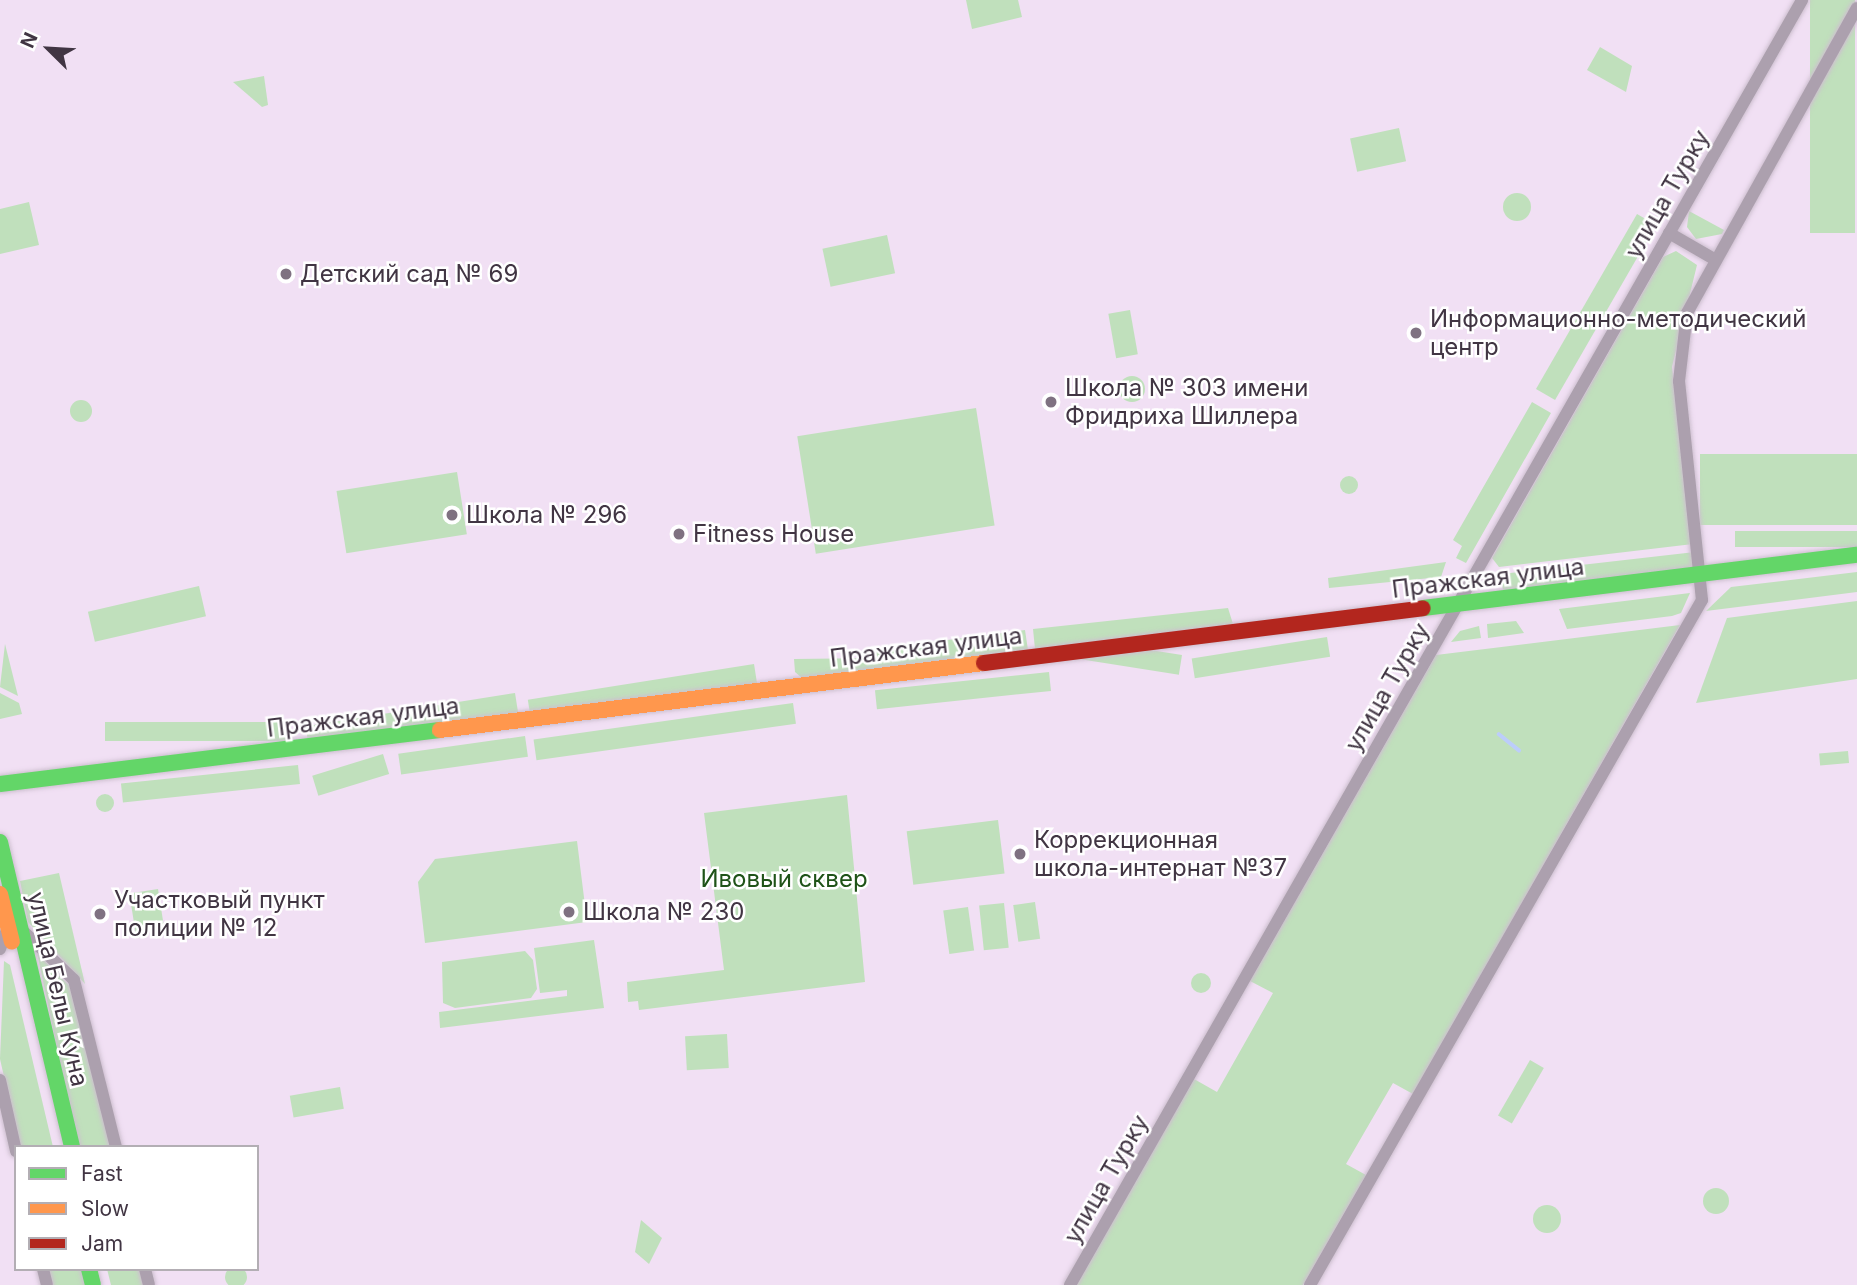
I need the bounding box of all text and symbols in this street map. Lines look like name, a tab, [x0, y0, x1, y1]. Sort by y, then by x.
north arrow	[14, 14, 84, 84]
text: N	[16, 29, 43, 52]
street label: улица Турку	[1619, 125, 1715, 263]
place label: Детский сад № 69	[300, 260, 518, 288]
marker: Детский сад № 69	[278, 266, 294, 282]
place label: Информационно-методический центр	[1430, 305, 1806, 361]
marker: Информационно-методический центр	[1408, 325, 1424, 341]
place label: Школа № 303 имени Фридриха Шиллера	[1065, 374, 1308, 430]
marker: Школа № 303 имени Фридриха Шиллера	[1043, 394, 1059, 410]
place label: Школа № 296	[466, 501, 627, 529]
marker: Школа № 296	[444, 507, 460, 523]
place label: Fitness House	[693, 520, 854, 548]
marker: Fitness House	[671, 526, 687, 542]
street label: Пражская улица	[1390, 552, 1586, 604]
street label: улица Турку	[1339, 618, 1435, 756]
street label: Пражская улица	[828, 621, 1024, 673]
street label: Пражская улица	[265, 691, 461, 743]
place label: Коррекционная школа-интернат №37	[1034, 826, 1287, 882]
marker: Коррекционная школа-интернат №37	[1012, 846, 1028, 862]
park label: Ивовый сквер	[700, 865, 868, 893]
place label: Участковый пункт полиции № 12	[114, 886, 325, 942]
street label: улица Белы Куна	[22, 889, 94, 1089]
place label: Школа № 230	[583, 898, 744, 926]
marker: Школа № 230	[561, 904, 577, 920]
marker: Участковый пункт полиции № 12	[92, 906, 108, 922]
street label: улица Турку	[1058, 1110, 1154, 1248]
legend	[14, 1145, 259, 1271]
text: Fast	[81, 1161, 123, 1186]
text: Slow	[81, 1196, 129, 1221]
text: Jam	[81, 1231, 123, 1256]

